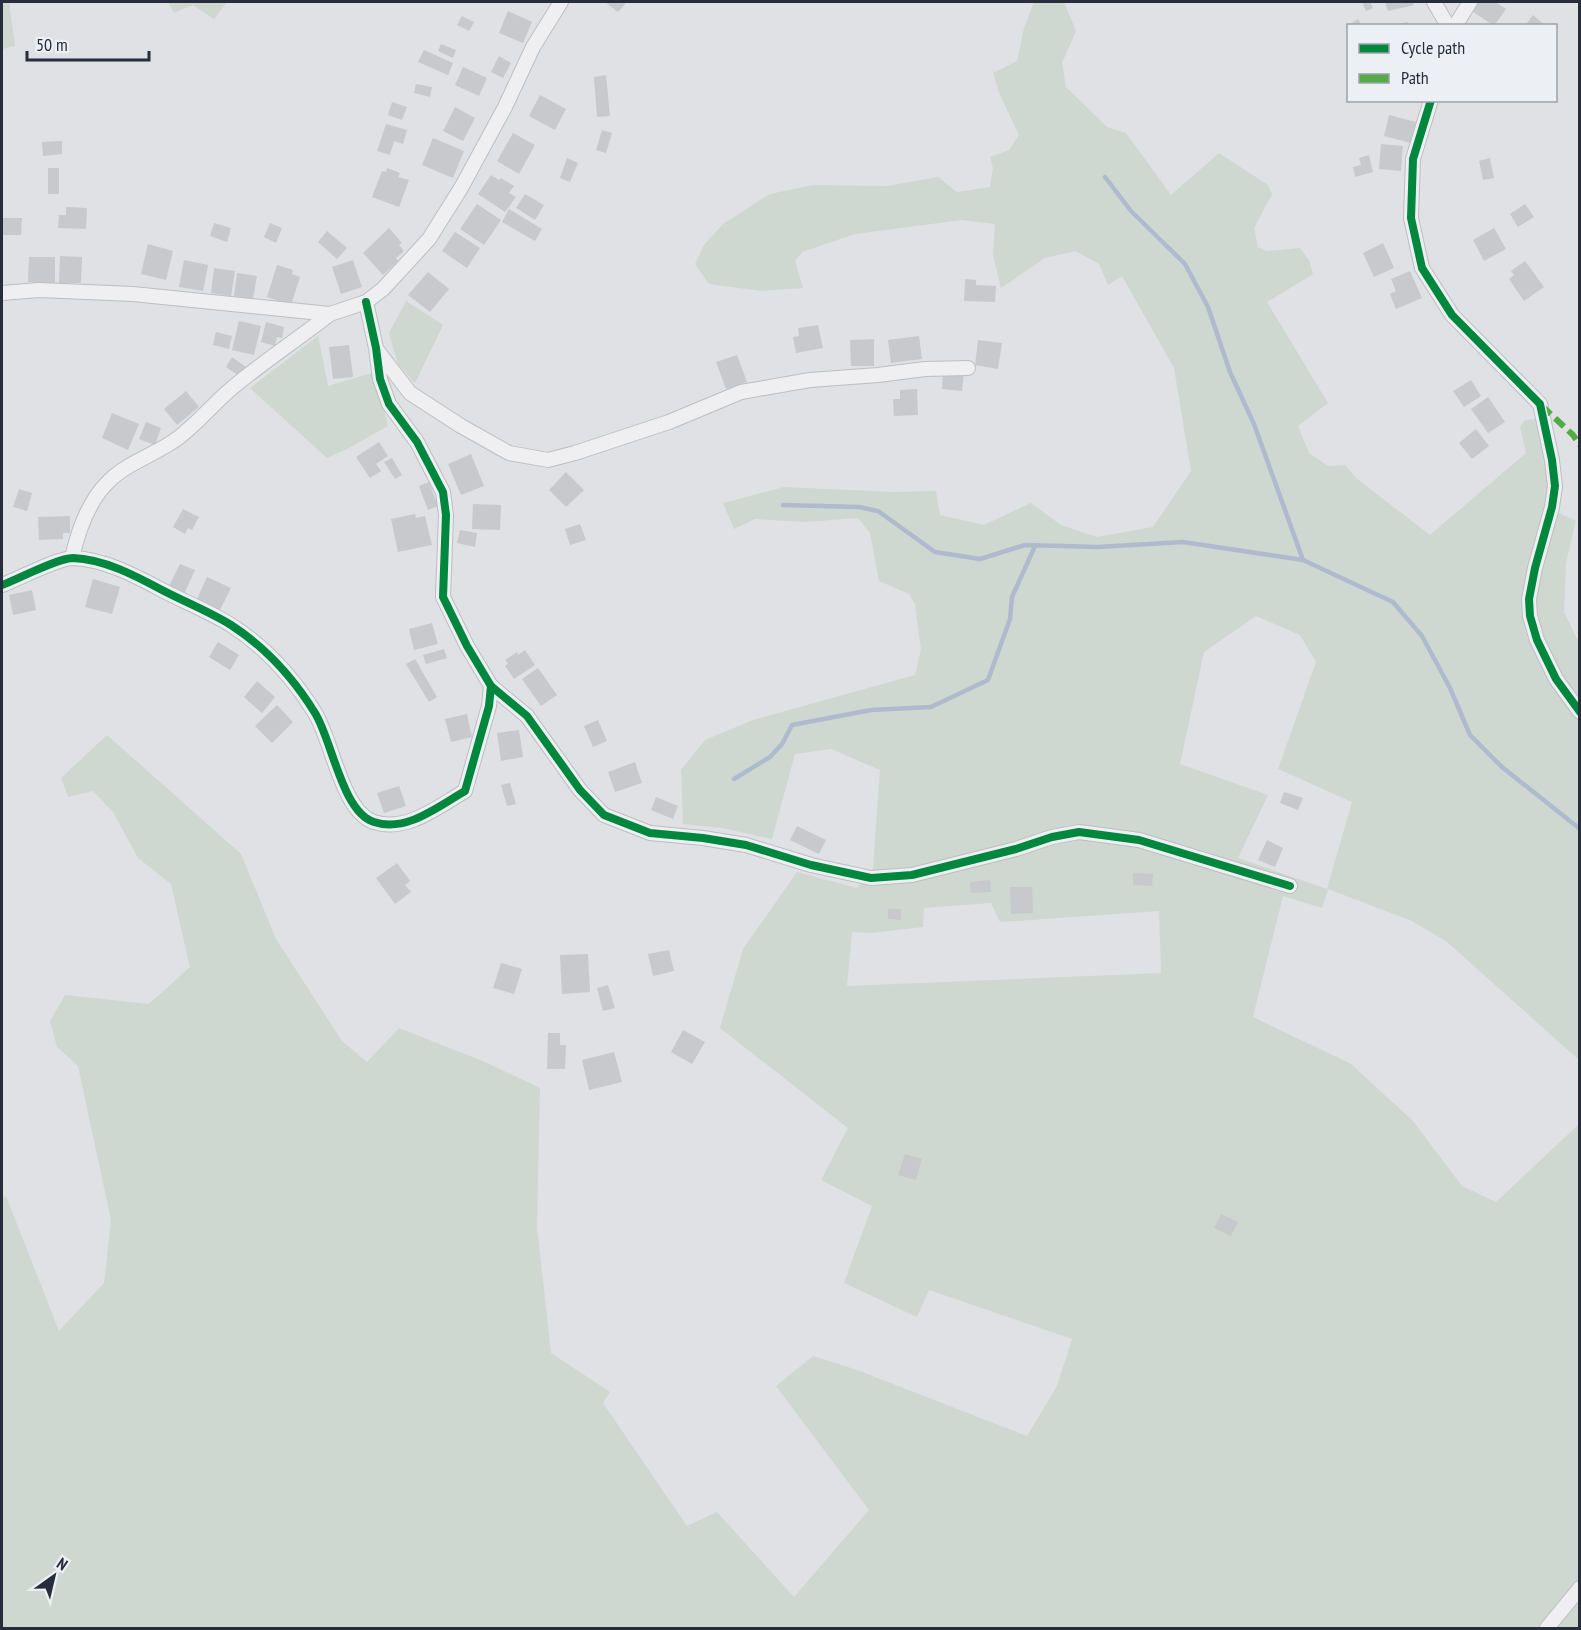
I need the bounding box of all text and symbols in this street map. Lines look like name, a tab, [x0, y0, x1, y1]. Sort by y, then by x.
scale bar	[27, 24, 148, 62]
legend	[1347, 24, 1557, 102]
text: 50 m	[36, 33, 68, 56]
text: Cycle path	[1401, 36, 1465, 59]
text: Path	[1401, 66, 1429, 89]
north arrow	[24, 1546, 84, 1606]
text: N	[53, 1553, 72, 1574]

